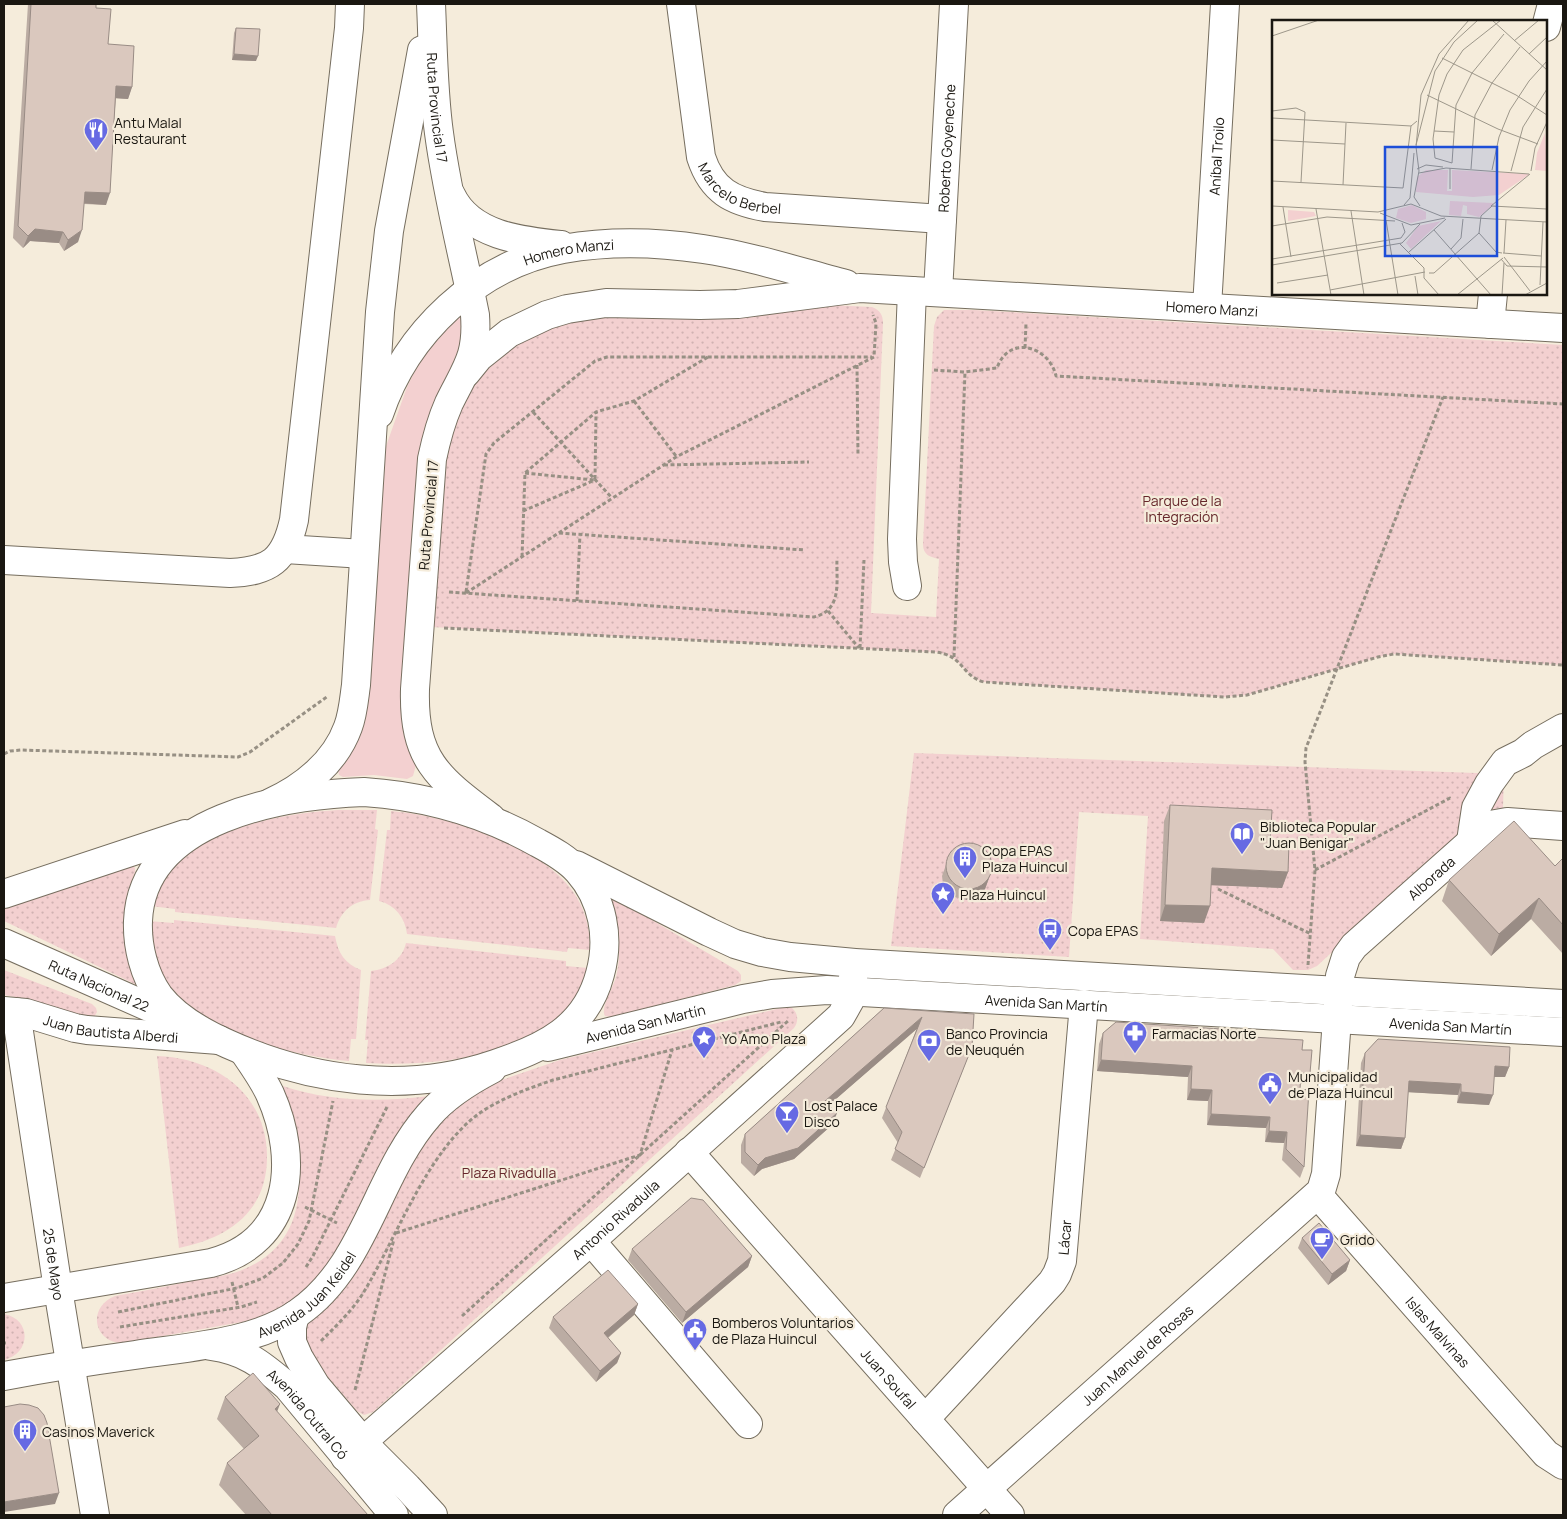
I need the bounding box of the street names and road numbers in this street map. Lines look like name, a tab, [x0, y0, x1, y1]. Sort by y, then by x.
street label: Ruta Provincial 17	[423, 52, 453, 164]
street label: Roberto Goyeneche	[933, 83, 959, 213]
street label: Aníbal Troilo	[1204, 117, 1228, 196]
street label: Marcelo Berbel	[694, 159, 782, 218]
street label: Homero Manzi	[520, 234, 615, 269]
street label: Homero Manzi	[1165, 296, 1259, 320]
street label: Ruta Provincial 17	[414, 459, 442, 571]
street label: Alborada	[1403, 851, 1459, 904]
street label: Ruta Nacional 22	[46, 955, 152, 1016]
street label: Avenida San Martín	[984, 990, 1108, 1016]
street label: Avenida San Martín	[583, 999, 707, 1047]
street label: Juan Bautista Alberdi	[41, 1009, 179, 1046]
street label: Avenida San Martín	[1389, 1013, 1513, 1039]
street label: Antonio Rivadulla	[568, 1175, 663, 1263]
street label: Lácar	[1053, 1219, 1075, 1256]
street label: 25 de Mayo	[39, 1227, 69, 1302]
street label: Avenida Juan Keidel	[255, 1247, 360, 1342]
street label: Islas Malvinas	[1402, 1292, 1475, 1371]
street label: Juan Manuel de Rosas	[1077, 1300, 1197, 1409]
street label: Juan Soufal	[857, 1344, 921, 1413]
street label: Avenida Cutral Có	[263, 1364, 353, 1463]

